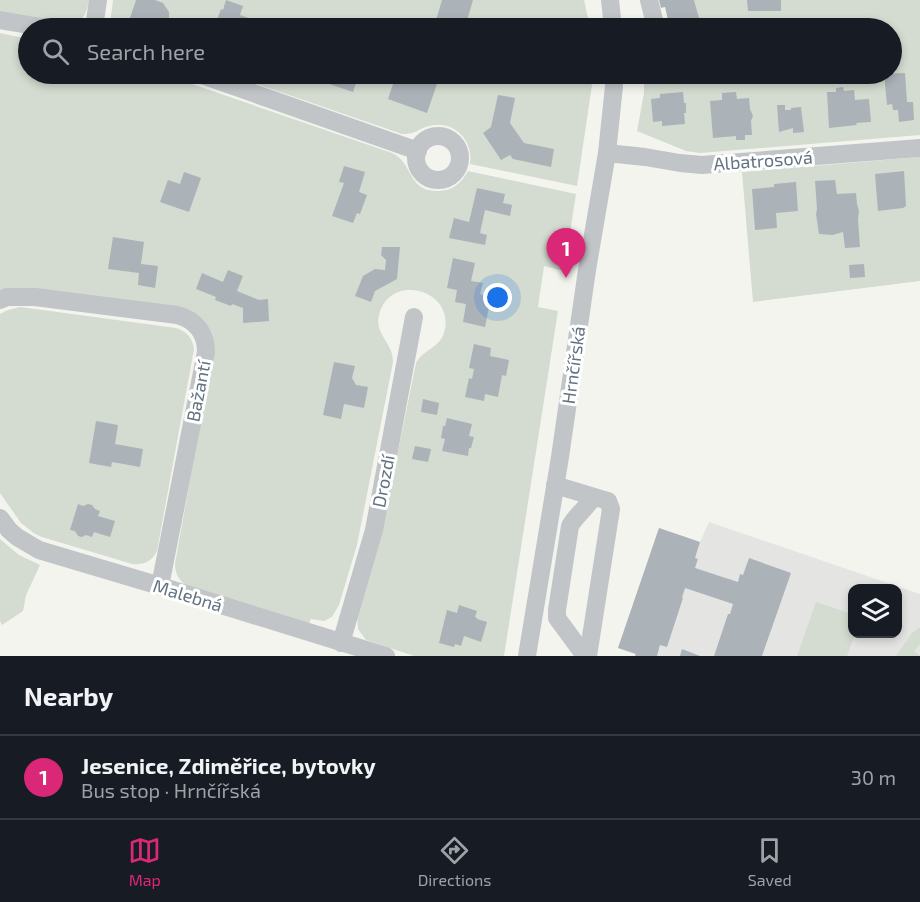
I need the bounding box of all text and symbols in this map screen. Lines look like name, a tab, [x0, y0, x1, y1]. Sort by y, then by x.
search box	[18, 18, 902, 84]
icon: search	[39, 35, 72, 68]
text: Search here	[87, 38, 205, 64]
street label: Albatrosová	[713, 146, 813, 174]
pin: 1	[546, 228, 586, 278]
your location	[483, 283, 512, 312]
street label: Hrnčířská	[557, 325, 589, 405]
street label: Bažantí	[181, 358, 215, 423]
street label: Drozdí	[367, 452, 399, 509]
street label: Malebná	[151, 574, 225, 616]
map controls	[848, 584, 902, 638]
button: layers	[848, 584, 902, 638]
text: Nearby	[24, 680, 113, 711]
text: Jesenice, Zdiměřice, bytovky	[81, 752, 376, 778]
text: 1	[39, 765, 48, 789]
text: 30 m	[851, 765, 896, 789]
text: Bus stop · Hrnčířská	[81, 778, 261, 802]
tab: Map	[128, 834, 161, 889]
tab: Directions	[418, 834, 491, 889]
tab: Saved	[748, 834, 792, 889]

